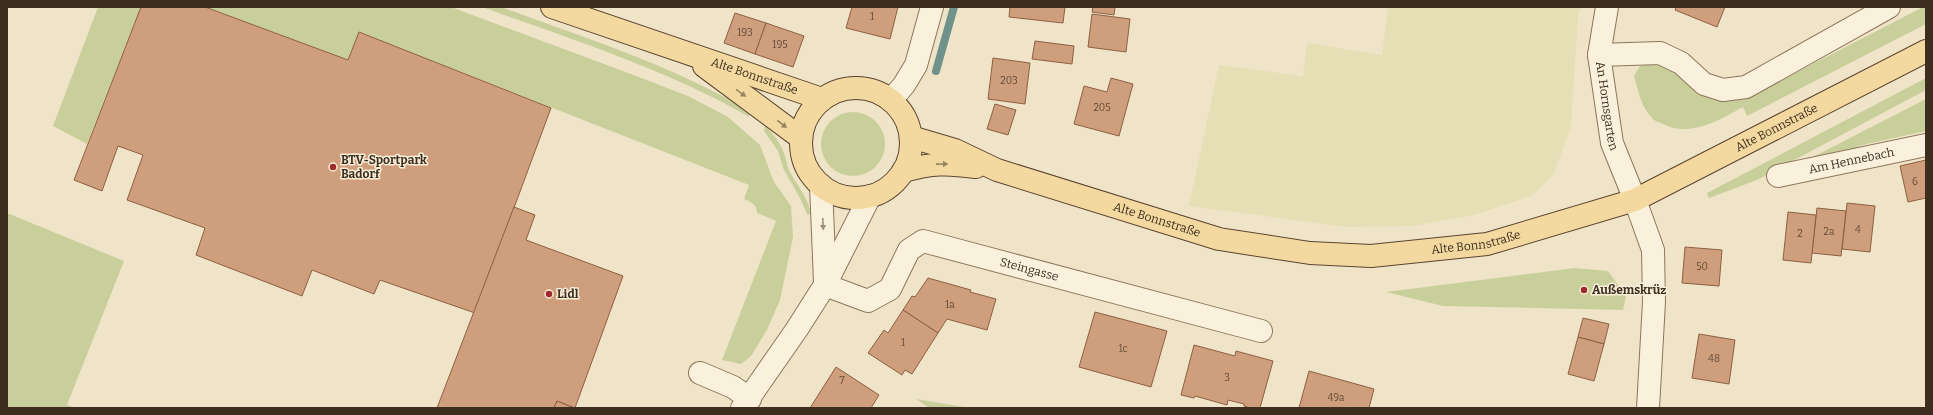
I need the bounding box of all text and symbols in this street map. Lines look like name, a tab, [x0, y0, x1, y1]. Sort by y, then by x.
house number: 1	[870, 11, 874, 23]
house number: 193	[737, 27, 753, 39]
house number: 195	[772, 39, 788, 51]
street label: Alte Bonnstraße	[709, 55, 800, 97]
street label: An Hornsgarten	[1593, 60, 1621, 153]
house number: 203	[1000, 75, 1018, 87]
one-way arrow	[736, 89, 746, 97]
street label: Alte Bonnstraße	[1733, 101, 1820, 154]
house number: 205	[1093, 102, 1111, 114]
one-way arrow	[777, 119, 788, 128]
street label: Am Hennebach	[1807, 145, 1896, 176]
place label: BTV-Sportpark Badorf	[341, 153, 428, 181]
one-way arrow	[936, 161, 949, 167]
marker: BTV-Sportpark Badorf	[328, 162, 338, 172]
house number: 6	[1912, 176, 1918, 188]
street label: Alte Bonnstraße	[1112, 200, 1202, 240]
one-way arrow	[819, 218, 826, 230]
house number: 4	[1855, 224, 1861, 236]
house number: 2a	[1824, 226, 1835, 238]
street label: Alte Bonnstraße	[1431, 227, 1522, 257]
house number: 2	[1797, 228, 1803, 240]
street label: Steingasse	[998, 255, 1060, 284]
house number: 50	[1696, 261, 1708, 273]
place label: Außemskrüz	[1592, 283, 1666, 297]
marker: Außemskrüz	[1579, 285, 1589, 295]
place label: Lidl	[557, 287, 579, 301]
marker: Lidl	[544, 289, 554, 299]
house number: 1a	[945, 299, 955, 311]
house number: 1	[901, 337, 905, 349]
house number: 1c	[1118, 343, 1128, 355]
house number: 48	[1708, 353, 1720, 365]
house number: 3	[1224, 372, 1230, 384]
house number: 7	[839, 375, 845, 387]
house number: 49a	[1327, 392, 1345, 404]

